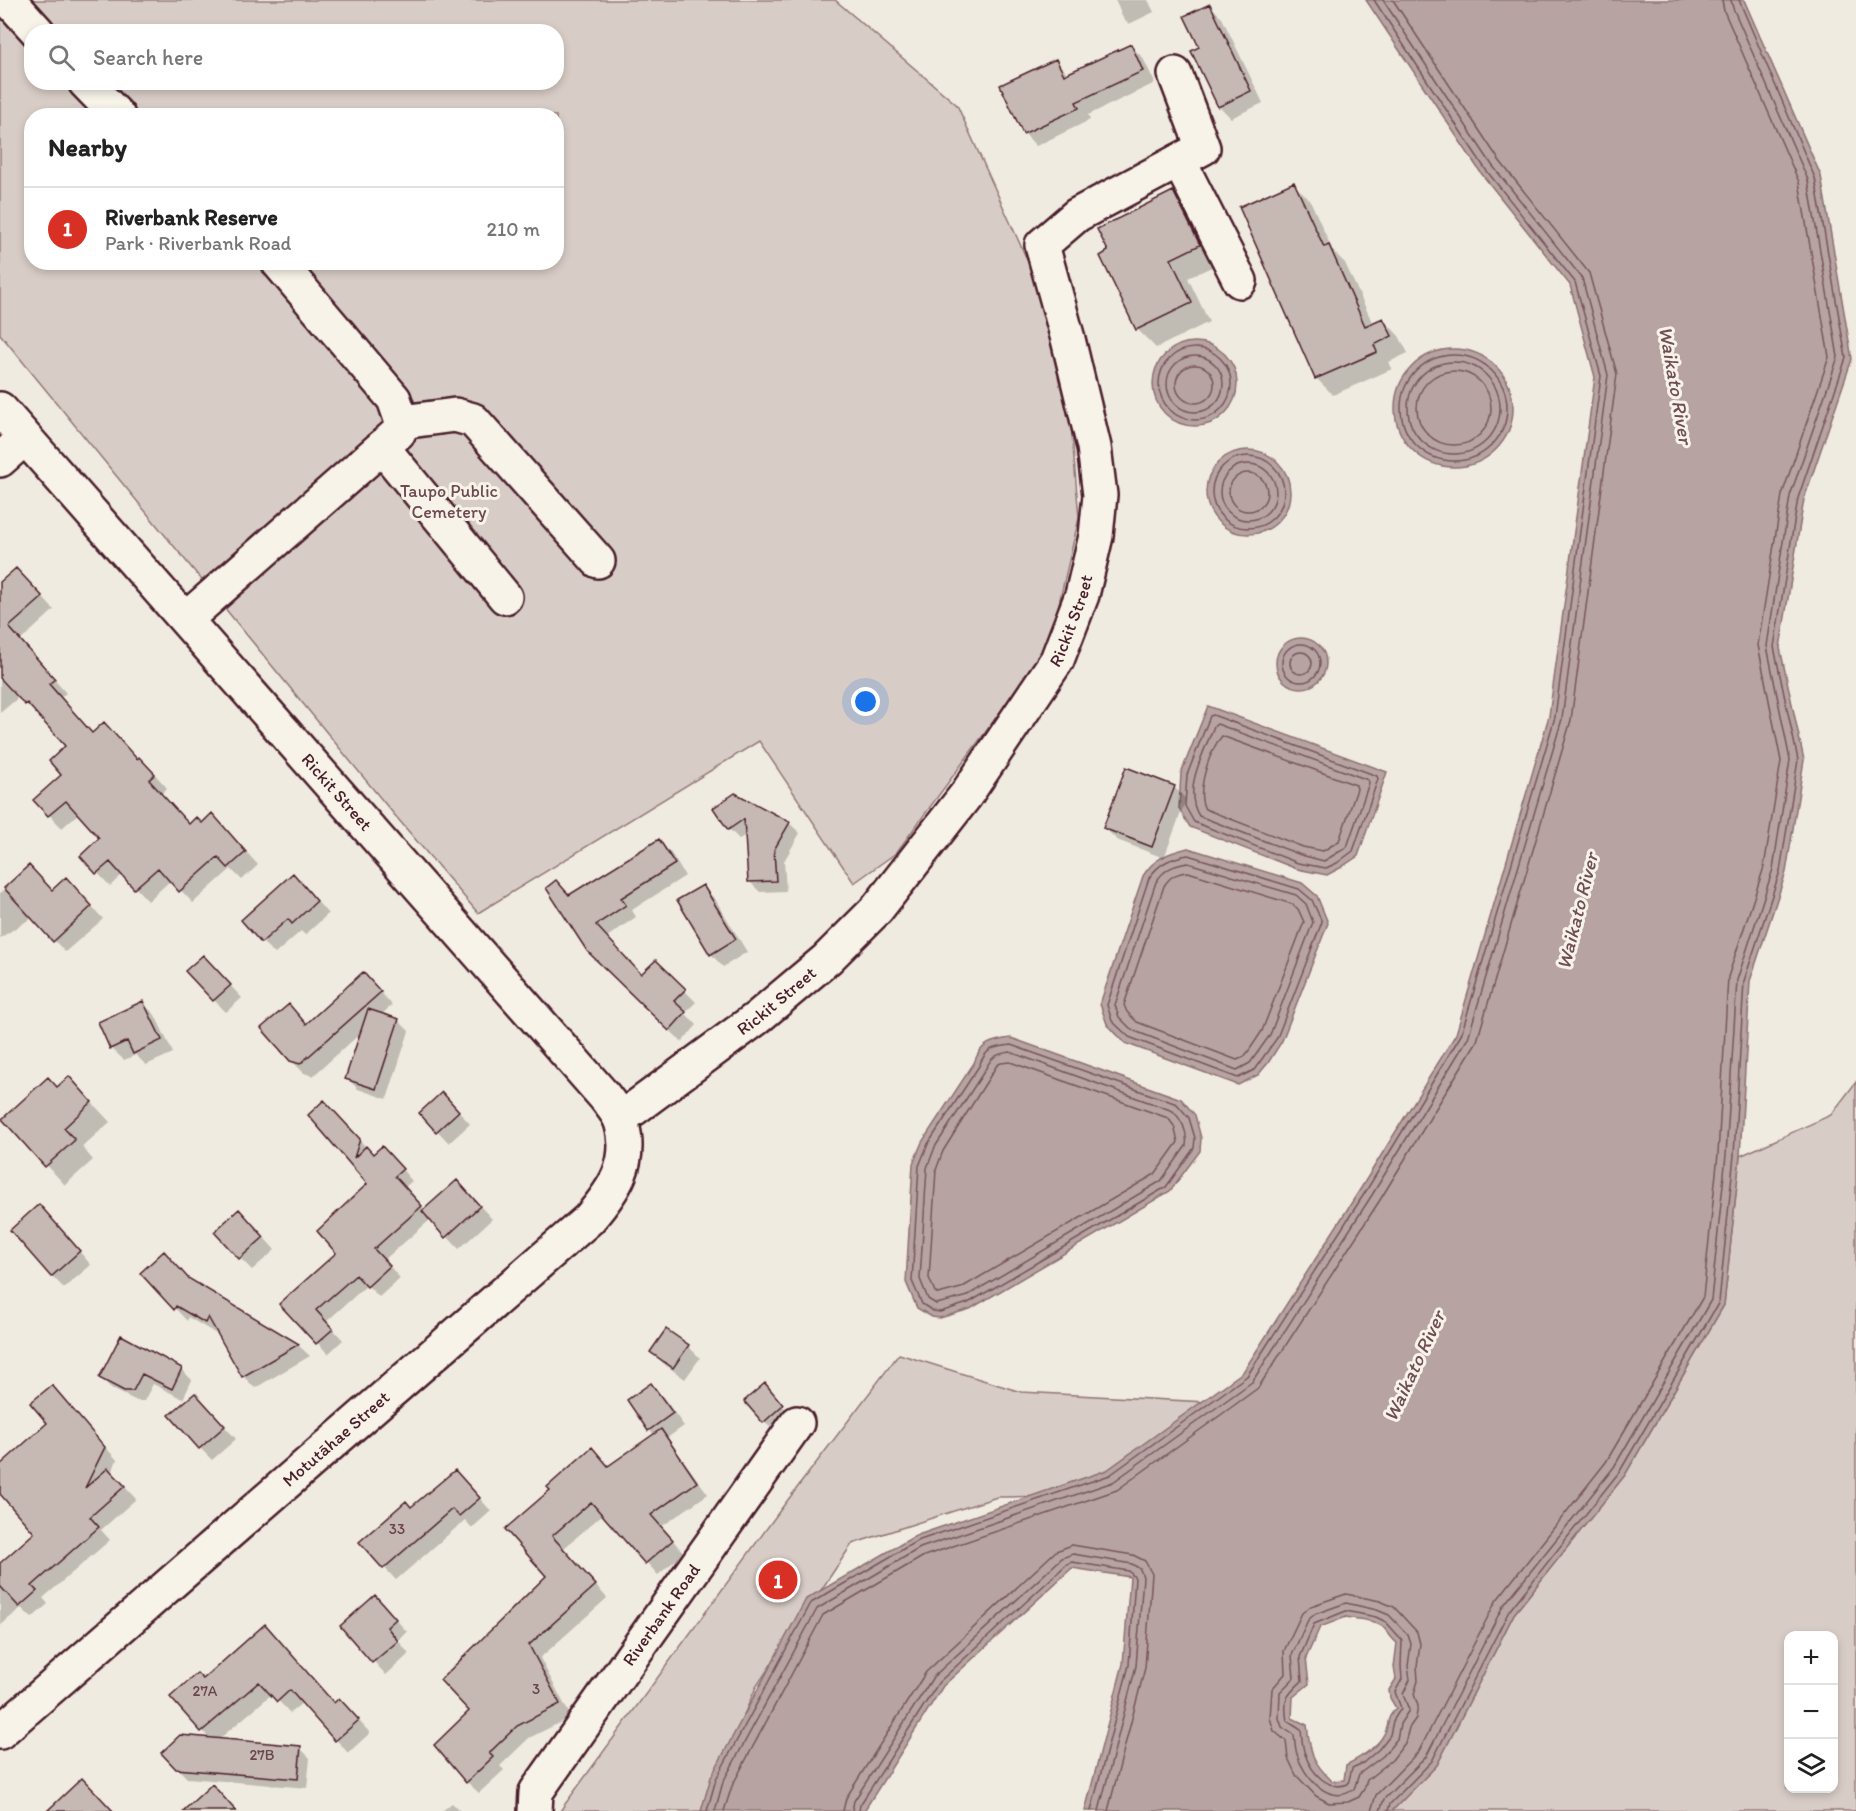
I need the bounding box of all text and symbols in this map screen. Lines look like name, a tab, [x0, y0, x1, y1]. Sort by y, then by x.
search box	[24, 24, 564, 90]
icon: search	[45, 41, 78, 74]
text: Search here	[93, 44, 203, 71]
text: Nearby	[48, 131, 127, 163]
text: Riverbank Reserve	[105, 204, 278, 231]
text: 1	[63, 217, 72, 241]
text: 210 m	[487, 217, 540, 241]
text: Park · Riverbank Road	[105, 231, 291, 255]
water label: Waikato River	[1654, 324, 1698, 448]
park label: Taupo Public Cemetery	[400, 480, 498, 523]
street label: Rickit Street	[1044, 572, 1098, 671]
your location	[851, 687, 880, 716]
street label: Rickit Street	[297, 749, 377, 836]
water label: Waikato River	[1551, 848, 1604, 972]
street label: Rickit Street	[732, 962, 821, 1040]
water label: Waikato River	[1378, 1305, 1451, 1425]
street label: Motutāhae Street	[278, 1386, 394, 1492]
house number: 33	[389, 1520, 405, 1538]
pin: 1	[758, 1558, 798, 1602]
street label: Riverbank Road	[618, 1559, 705, 1670]
map controls	[1784, 1631, 1838, 1793]
button: +	[1784, 1631, 1838, 1685]
house number: 3	[532, 1680, 540, 1698]
house number: 27A	[193, 1682, 218, 1700]
button: −	[1784, 1685, 1838, 1739]
button: layers	[1784, 1739, 1838, 1793]
house number: 27B	[249, 1746, 275, 1764]

